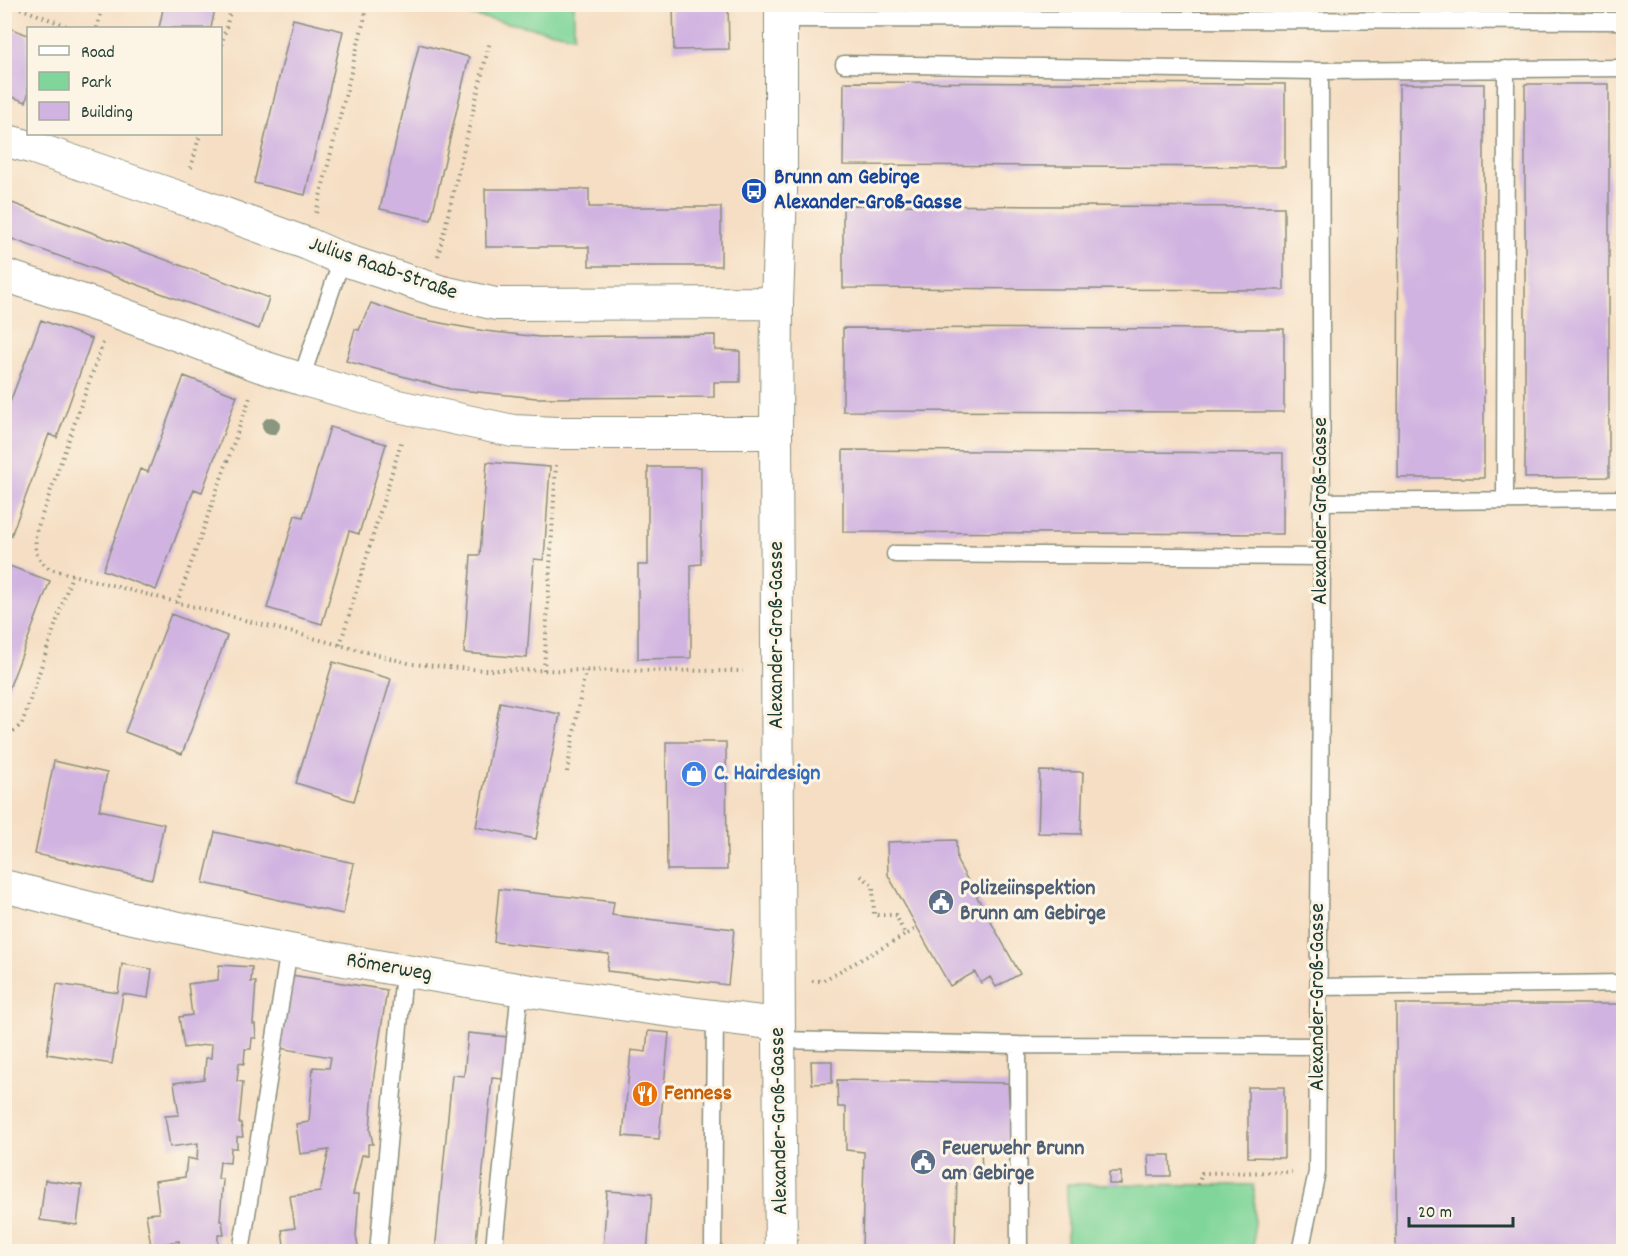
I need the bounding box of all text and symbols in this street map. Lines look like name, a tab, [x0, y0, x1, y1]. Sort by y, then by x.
legend	[27, 27, 222, 135]
text: Road	[81, 41, 115, 66]
text: Park	[81, 71, 112, 96]
text: Building	[81, 101, 133, 126]
place label: Brunn am Gebirge Alexander-Groß-Gasse	[774, 163, 962, 219]
bus stop icon: Brunn am Gebirge Alexander-Groß-Gasse	[739, 176, 769, 206]
street label: Julius Raab-Straße	[304, 229, 462, 309]
street label: Alexander-Groß-Gasse	[1306, 417, 1337, 605]
street label: Alexander-Groß-Gasse	[762, 541, 793, 729]
shop icon: C. Hairdesign	[679, 759, 709, 789]
place label: C. Hairdesign	[714, 759, 820, 790]
place label: Polizeiinspektion Brunn am Gebirge	[960, 874, 1106, 930]
public building icon: Polizeiinspektion Brunn am Gebirge	[926, 887, 956, 917]
street label: Alexander-Groß-Gasse	[1303, 903, 1334, 1091]
street label: Römerweg	[343, 945, 435, 991]
street label: Alexander-Groß-Gasse	[763, 1027, 797, 1215]
restaurant icon: Fenness	[630, 1079, 660, 1109]
place label: Fenness	[664, 1079, 732, 1110]
place label: Feuerwehr Brunn am Gebirge	[942, 1134, 1084, 1190]
public building icon: Feuerwehr Brunn am Gebirge	[908, 1147, 938, 1177]
scale bar	[1409, 1190, 1512, 1228]
text: 20 m	[1418, 1201, 1452, 1226]

